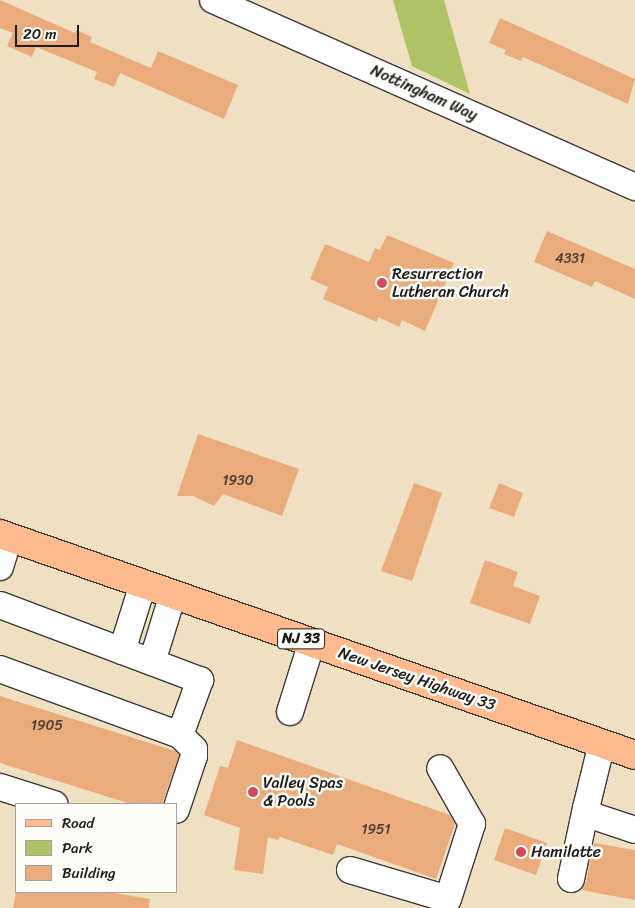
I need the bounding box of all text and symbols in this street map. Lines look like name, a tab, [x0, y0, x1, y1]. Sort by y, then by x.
scale bar	[18, 15, 81, 47]
text: 20 m	[23, 21, 57, 47]
street label: Nottingham Way	[368, 61, 480, 125]
house number: 4331	[555, 251, 585, 267]
place label: Resurrection Lutheran Church	[392, 264, 509, 302]
marker: Resurrection Lutheran Church	[376, 277, 388, 289]
house number: 1930	[222, 473, 254, 489]
road number: NJ 33	[276, 626, 326, 652]
street label: New Jersey Highway 33	[335, 643, 499, 715]
house number: 1905	[31, 718, 63, 734]
place label: Valley Spas & Pools	[263, 773, 343, 811]
marker: Valley Spas & Pools	[247, 786, 259, 798]
legend	[15, 803, 178, 893]
text: Road	[62, 810, 94, 836]
house number: 1951	[361, 822, 391, 838]
text: Park	[62, 835, 93, 861]
place label: Hamilatte	[531, 842, 601, 862]
marker: Hamilatte	[515, 846, 527, 858]
text: Building	[62, 860, 116, 886]

